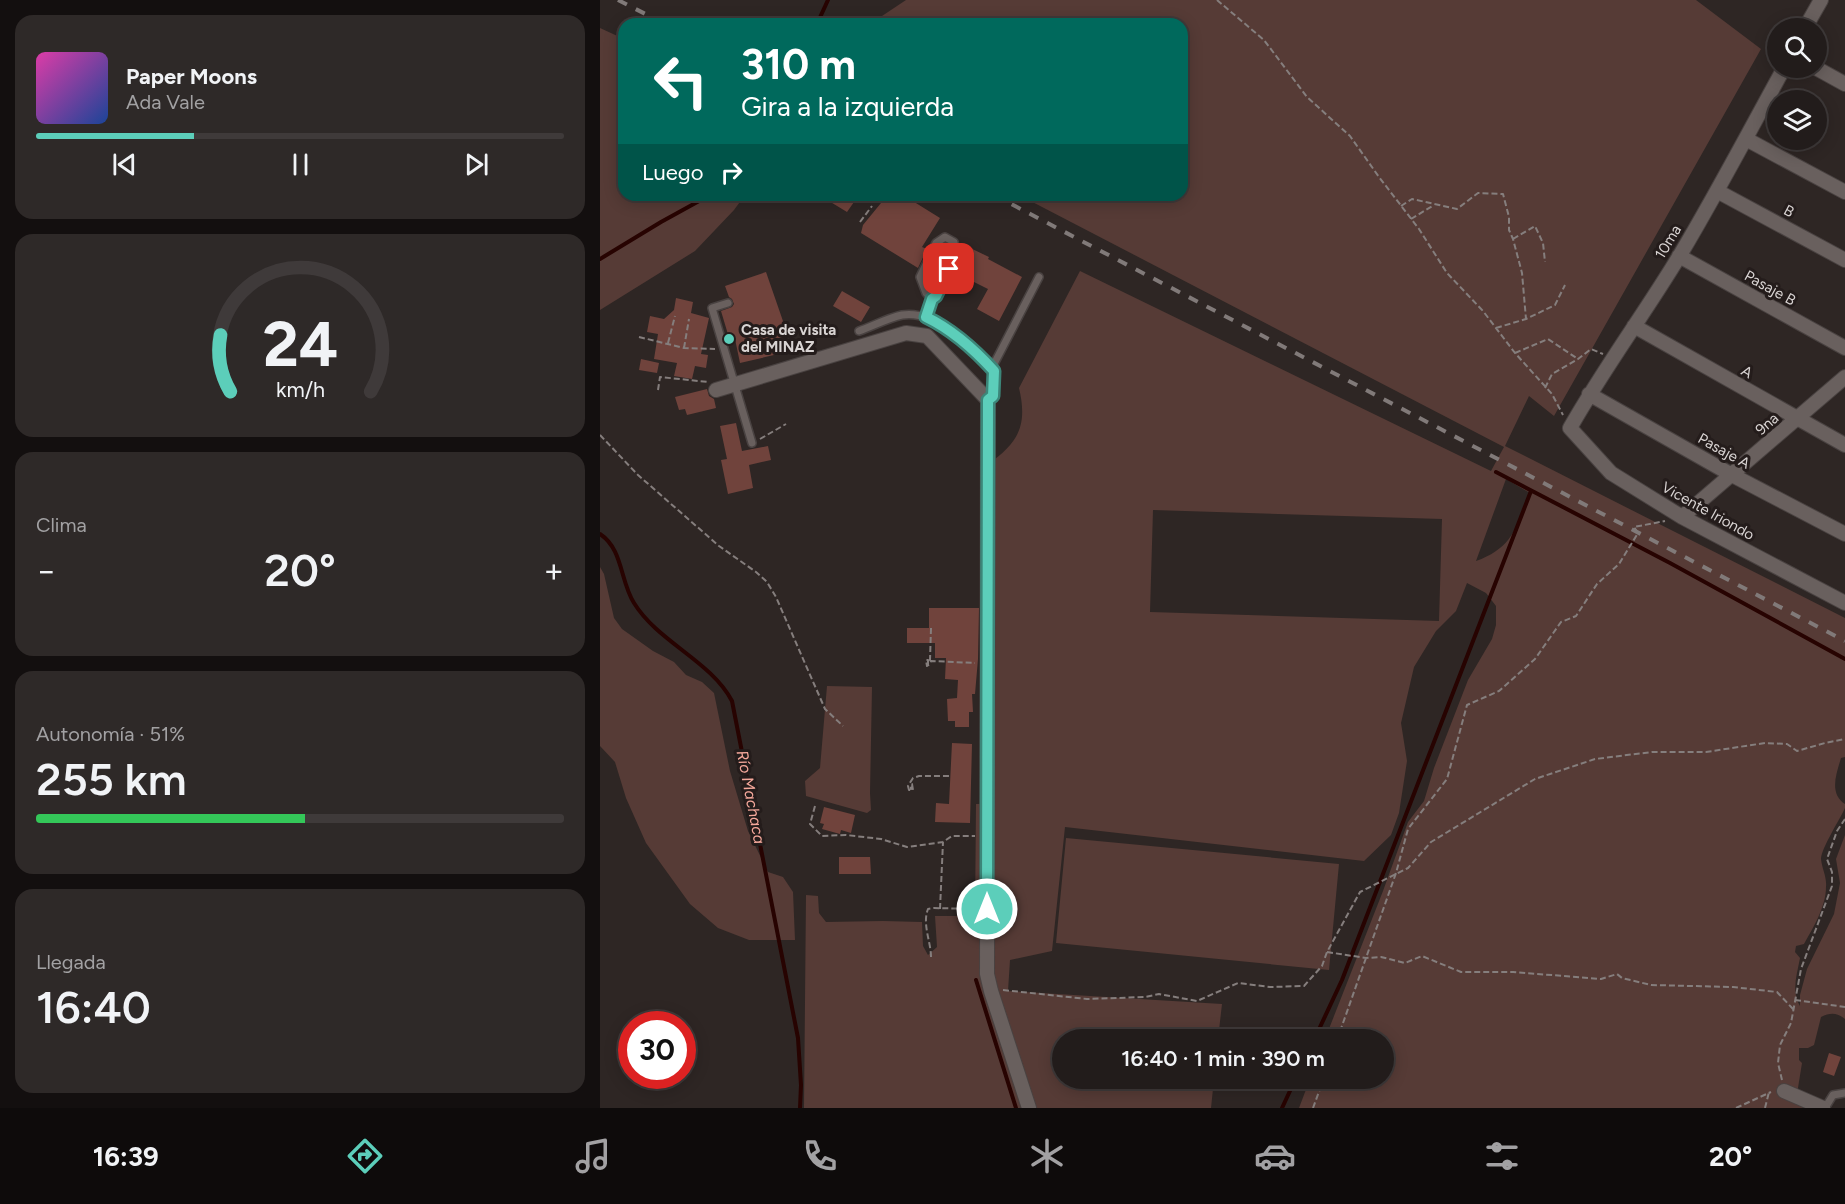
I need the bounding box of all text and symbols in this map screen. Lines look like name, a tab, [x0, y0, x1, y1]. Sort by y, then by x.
map controls	[1767, 18, 1827, 150]
button: search	[1767, 18, 1827, 78]
text: 310 m	[741, 39, 856, 90]
icon: left	[642, 42, 720, 120]
text: Paper Moons	[126, 63, 257, 90]
text: Ada Vale	[126, 90, 205, 114]
text: Gira a la izquierda	[741, 90, 954, 123]
button: layers	[1767, 90, 1827, 150]
icon: previous	[108, 148, 141, 181]
icon: pause	[284, 148, 317, 181]
icon: next	[460, 148, 493, 181]
icon: right	[715, 156, 748, 189]
text: Luego	[642, 159, 703, 186]
street label: B	[1781, 201, 1797, 221]
street label: 10ma	[1651, 222, 1685, 262]
pin	[923, 243, 974, 294]
icon: arrive	[932, 252, 965, 285]
street label: Pasaje B	[1741, 267, 1799, 309]
text: 24	[262, 308, 338, 383]
place label: Casa de visita del MINAZ	[741, 321, 836, 356]
marker: Casa de visita del MINAZ	[722, 332, 736, 346]
street label: A	[1738, 362, 1756, 382]
text: km/h	[276, 378, 324, 403]
street label: 9na	[1752, 409, 1782, 439]
street label: Pasaje A	[1695, 429, 1753, 473]
street label: Vicente Iriondo	[1658, 478, 1758, 544]
text: Clima	[36, 513, 87, 537]
text: 20°	[264, 543, 336, 597]
text: −	[36, 551, 57, 590]
text: +	[543, 551, 564, 590]
text: Autonomía · 51%	[36, 722, 185, 746]
water label: Río Machaca	[733, 749, 769, 845]
text: 255 km	[36, 752, 187, 806]
position arrow	[955, 877, 1019, 941]
text: Llegada	[36, 950, 106, 974]
text: 16:40	[36, 980, 151, 1034]
speed limit sign: 30	[618, 1011, 696, 1089]
text: 16:40 · 1 min · 390 m	[1121, 1045, 1325, 1072]
icon: directions	[344, 1135, 386, 1177]
icon: music	[572, 1135, 614, 1177]
icon: phone	[799, 1135, 841, 1177]
icon: climate	[1026, 1135, 1068, 1177]
icon: car	[1254, 1135, 1296, 1177]
icon: filters	[1481, 1135, 1523, 1177]
text: 16:39	[93, 1140, 159, 1173]
text: 20°	[1709, 1140, 1752, 1173]

